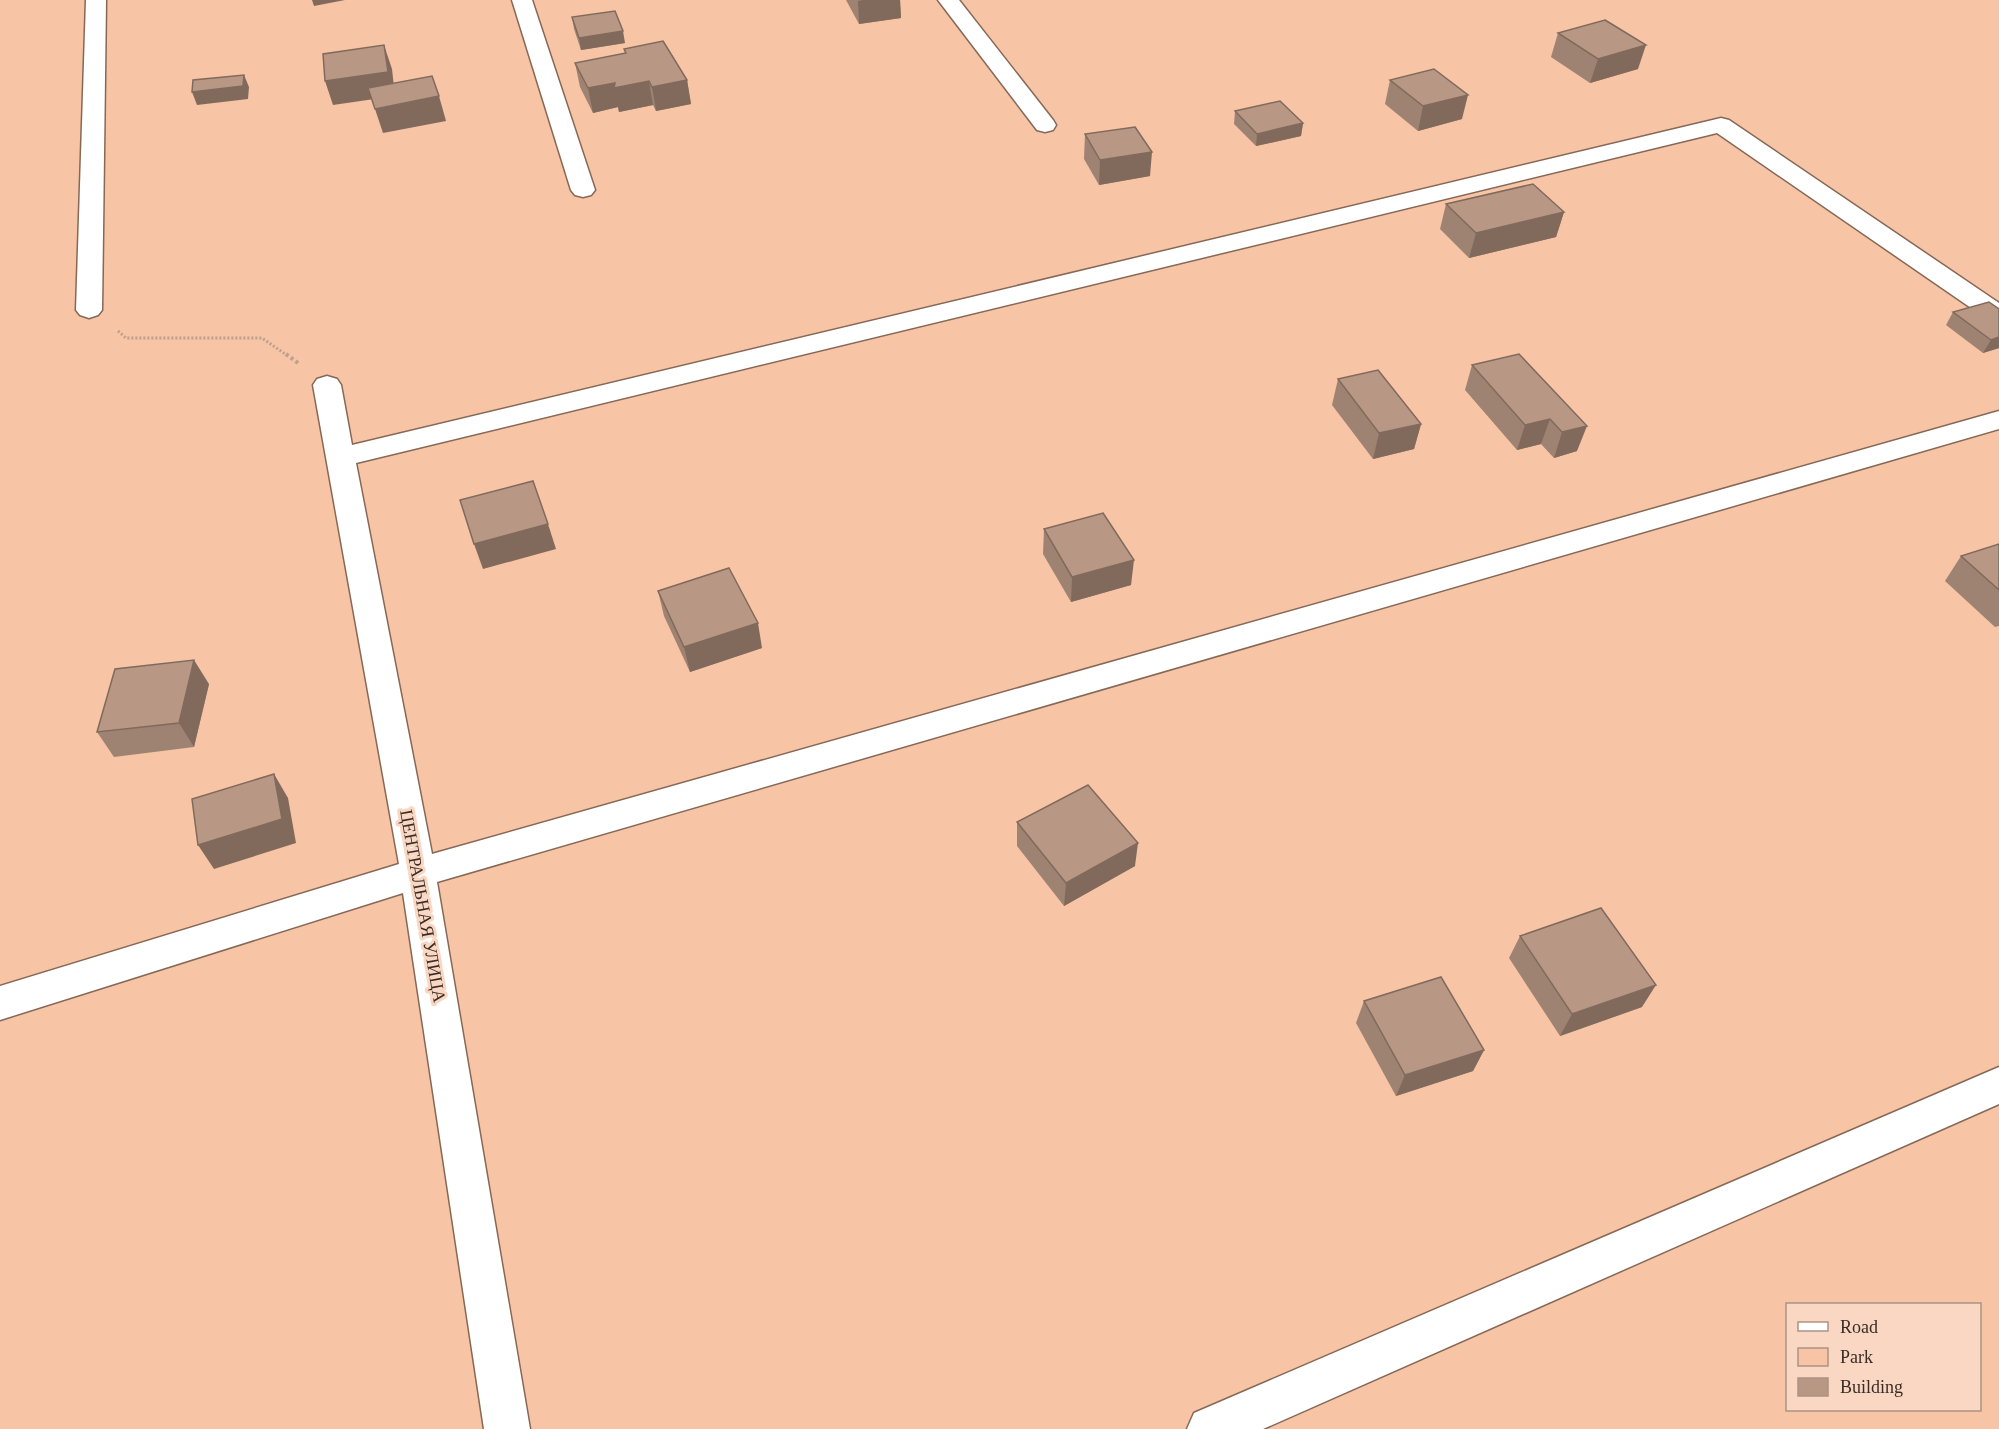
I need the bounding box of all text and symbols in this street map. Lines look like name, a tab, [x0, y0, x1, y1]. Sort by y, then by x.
street label: ЦЕНТРАЛЬНАЯ УЛИЦА	[396, 808, 450, 1004]
legend	[1786, 1303, 1981, 1411]
text: Road	[1840, 1317, 1878, 1337]
text: Park	[1840, 1347, 1873, 1367]
text: Building	[1840, 1377, 1903, 1397]

